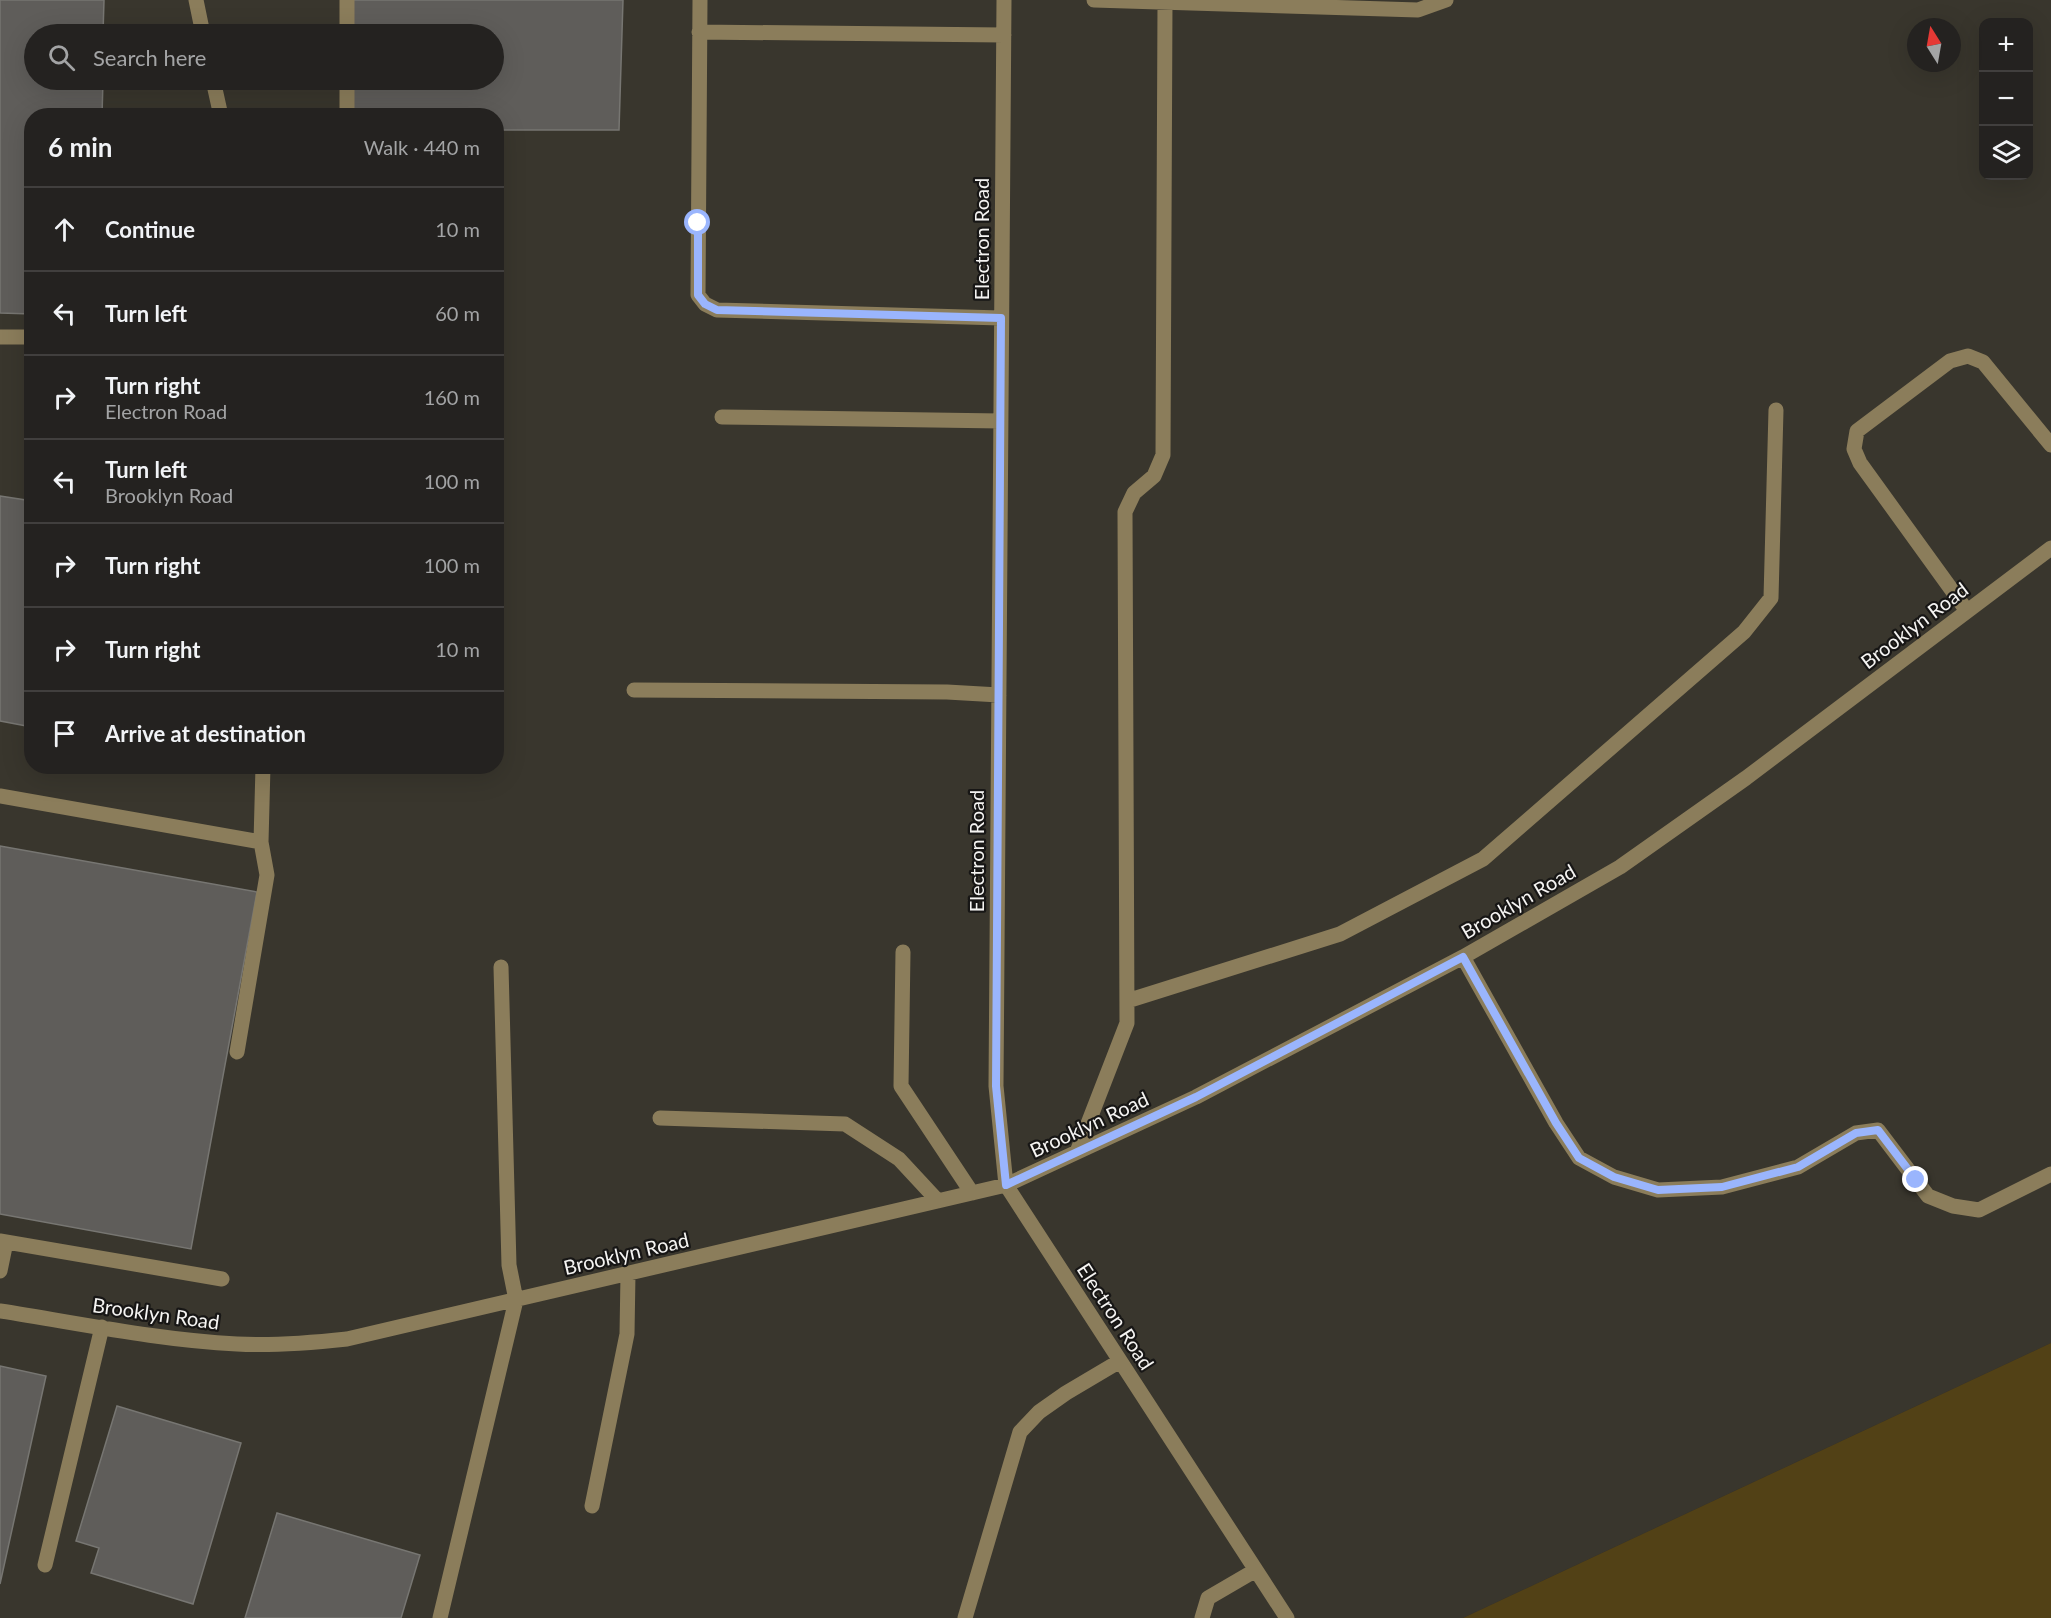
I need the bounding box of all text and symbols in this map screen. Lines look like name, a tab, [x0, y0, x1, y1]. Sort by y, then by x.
north arrow	[1907, 18, 1961, 72]
map controls	[1979, 18, 2033, 180]
button: +	[1979, 18, 2033, 72]
search box	[24, 24, 504, 90]
icon: search	[45, 41, 78, 74]
text: Search here	[93, 44, 206, 71]
button: −	[1979, 72, 2033, 126]
button: layers	[1979, 126, 2033, 180]
text: 6 min	[48, 131, 112, 163]
text: Walk · 440 m	[364, 135, 480, 159]
street label: Electron Road	[969, 178, 993, 300]
route start	[684, 209, 710, 235]
icon: ahead	[48, 213, 81, 246]
text: Continue	[105, 216, 195, 243]
text: 10 m	[435, 217, 480, 241]
icon: left	[48, 297, 81, 330]
text: Turn left	[105, 300, 187, 327]
text: 60 m	[435, 301, 480, 325]
text: Turn right	[105, 372, 200, 399]
icon: right	[48, 381, 81, 414]
text: 160 m	[424, 385, 480, 409]
text: Electron Road	[105, 399, 227, 423]
text: Turn left	[105, 456, 187, 483]
icon: left	[48, 465, 81, 498]
text: 100 m	[424, 469, 480, 493]
text: Brooklyn Road	[105, 483, 233, 507]
icon: right	[48, 549, 81, 582]
text: Turn right	[105, 552, 200, 579]
text: 100 m	[424, 553, 480, 577]
street label: Brooklyn Road	[1856, 577, 1972, 673]
icon: right	[48, 633, 81, 666]
text: Turn right	[105, 636, 200, 663]
text: 10 m	[435, 637, 480, 661]
icon: arrive	[48, 717, 81, 750]
text: Arrive at destination	[105, 720, 306, 747]
street label: Electron Road	[964, 790, 988, 912]
street label: Brooklyn Road	[1457, 859, 1579, 943]
street label: Brooklyn Road	[1026, 1086, 1152, 1162]
route end	[1902, 1166, 1928, 1192]
street label: Brooklyn Road	[561, 1227, 691, 1279]
street label: Electron Road	[1073, 1258, 1159, 1374]
street label: Brooklyn Road	[91, 1292, 221, 1334]

